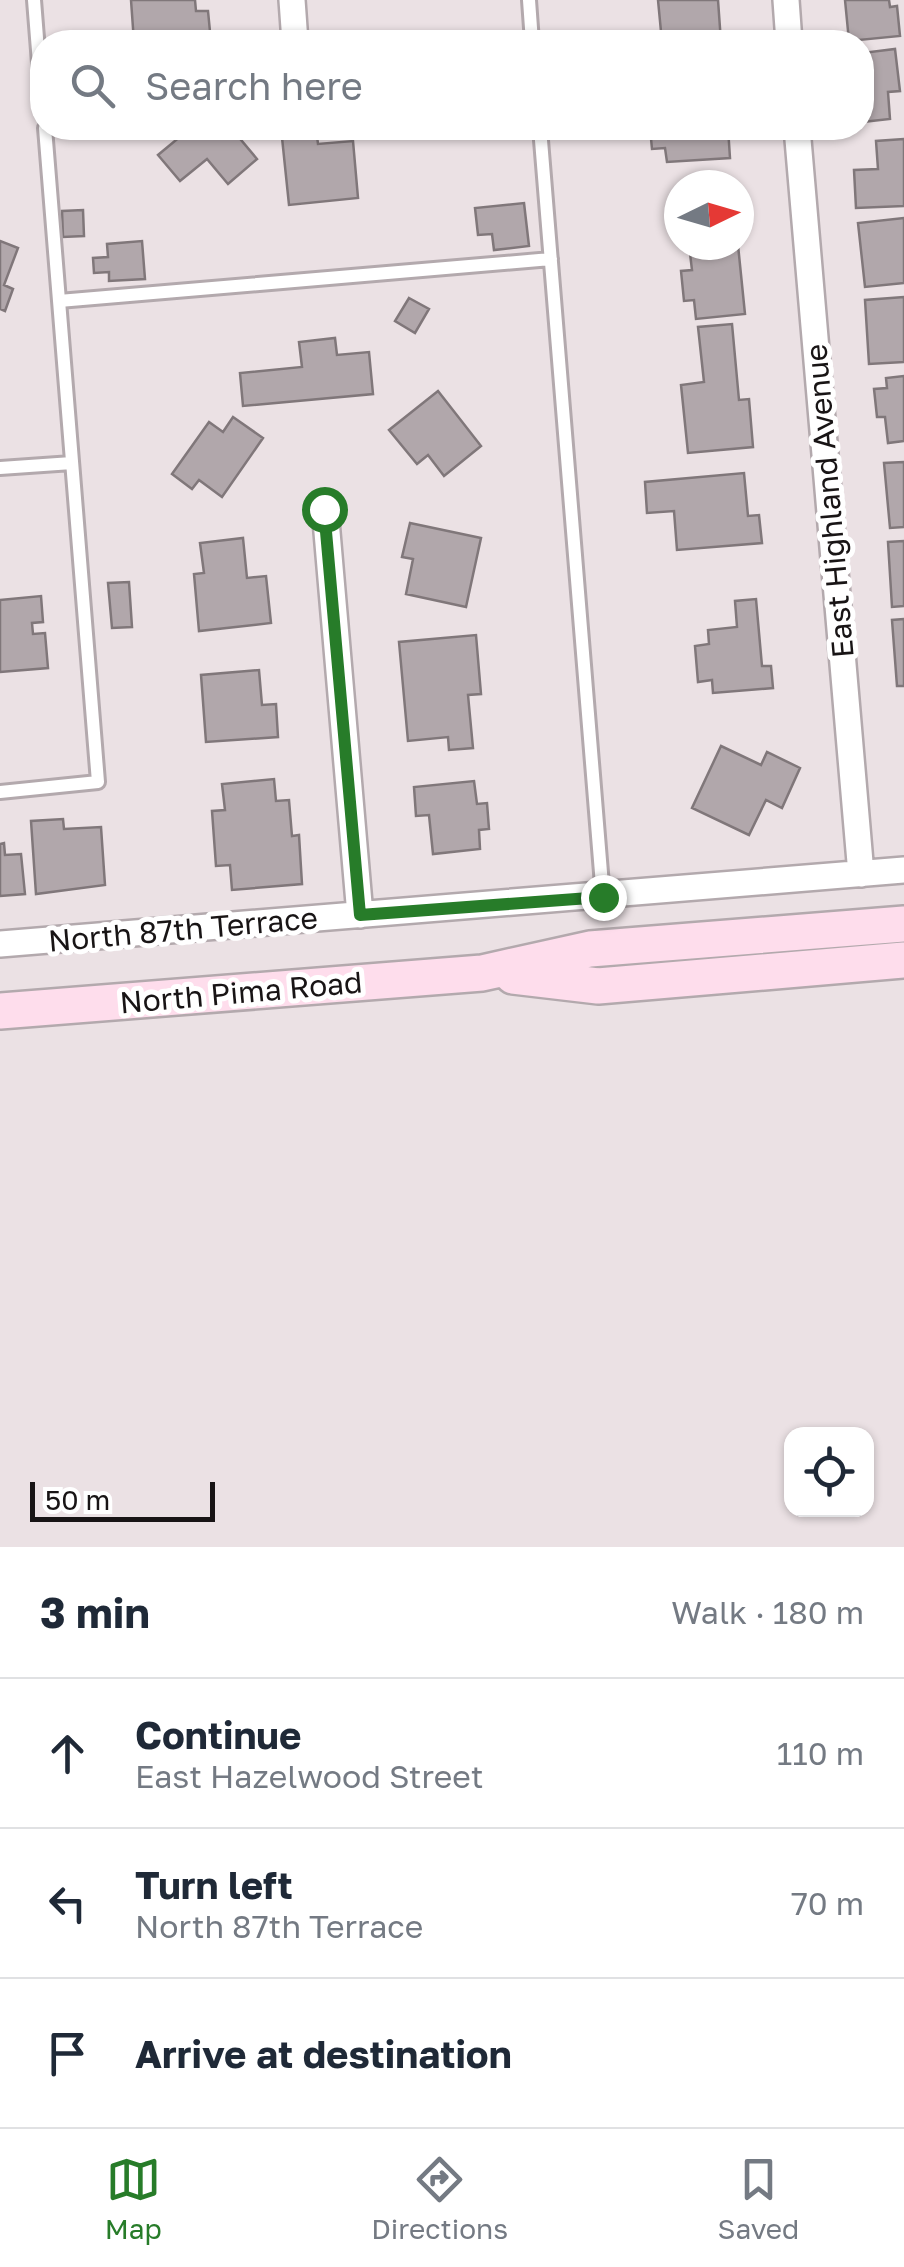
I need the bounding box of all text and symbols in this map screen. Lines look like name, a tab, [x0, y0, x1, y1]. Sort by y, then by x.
search box	[30, 30, 874, 140]
icon: search	[65, 58, 120, 113]
text: Search here	[145, 63, 363, 108]
north arrow	[664, 170, 754, 260]
street label: East Highland Avenue	[797, 343, 861, 659]
route start	[302, 487, 348, 533]
route end	[581, 875, 627, 921]
street label: North 87th Terrace	[47, 899, 319, 959]
street label: North Pima Road	[118, 963, 364, 1021]
map controls	[784, 1427, 874, 1517]
button: locate	[784, 1427, 874, 1517]
scale bar	[30, 1477, 215, 1522]
text: 50 m	[45, 1483, 110, 1516]
text: 3 min	[40, 1587, 150, 1637]
text: Walk · 180 m	[671, 1593, 864, 1631]
text: Continue	[135, 1712, 301, 1757]
icon: ahead	[40, 1726, 95, 1781]
text: 110 m	[777, 1734, 864, 1772]
text: East Hazelwood Street	[135, 1757, 484, 1795]
text: Turn left	[135, 1862, 293, 1907]
icon: left	[40, 1876, 95, 1931]
text: 70 m	[791, 1884, 864, 1922]
text: North 87th Terrace	[135, 1907, 423, 1945]
icon: arrive	[40, 2026, 95, 2081]
text: Arrive at destination	[135, 2031, 512, 2076]
tab: Map	[105, 2152, 162, 2245]
tab: Directions	[371, 2152, 508, 2245]
tab: Saved	[717, 2152, 799, 2245]

